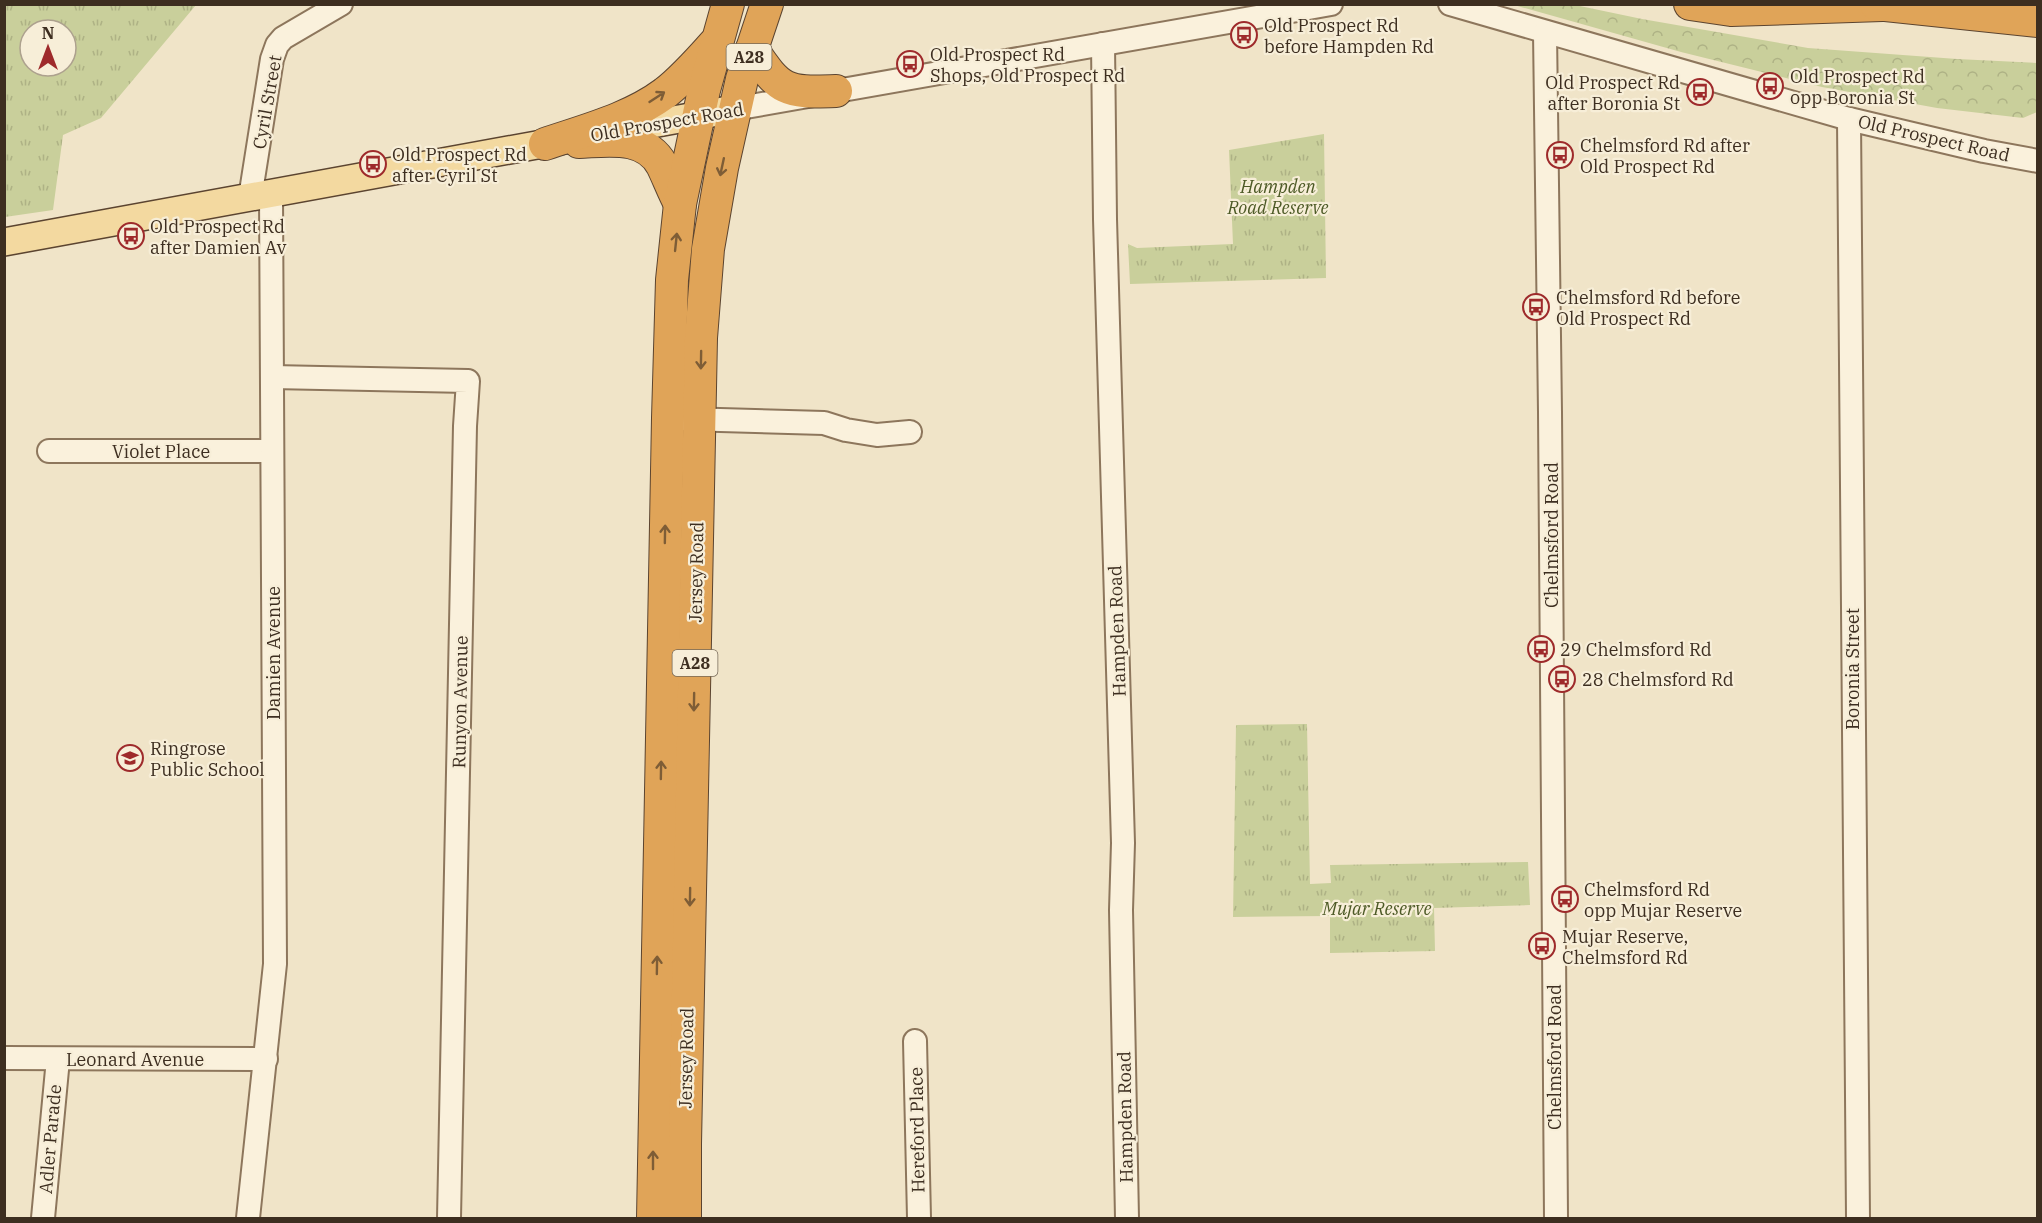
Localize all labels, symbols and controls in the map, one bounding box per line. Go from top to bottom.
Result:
place label: Old Prospect Rd before Hampden Rd [1264,14,1434,58]
north arrow [18,18,78,78]
bus stop icon: Old Prospect Rd before Hampden Rd [1229,20,1259,50]
text: N [42,23,54,43]
place label: Old Prospect Rd Shops, Old Prospect Rd [930,43,1125,87]
road number: A28 [726,44,771,70]
bus stop icon: Old Prospect Rd Shops, Old Prospect Rd [895,49,925,79]
street label: Cyril Street [247,53,287,151]
place label: Old Prospect Rd opp Boronia St [1790,65,1925,109]
place label: Old Prospect Rd after Boronia St [1545,71,1680,115]
bus stop icon: Old Prospect Rd opp Boronia St [1755,71,1785,101]
bus stop icon: Old Prospect Rd after Boronia St [1685,77,1715,107]
one-way arrow [648,91,665,103]
street label: Old Prospect Road [589,97,745,147]
street label: Old Prospect Road [1856,109,2012,167]
place label: Chelmsford Rd after Old Prospect Rd [1580,134,1750,178]
bus stop icon: Chelmsford Rd after Old Prospect Rd [1545,140,1575,170]
place label: Old Prospect Rd after Cyril St [392,143,527,187]
bus stop icon: Old Prospect Rd after Cyril St [358,149,388,179]
one-way arrow [716,157,727,176]
park label: Hampden Road Reserve [1226,175,1329,219]
place label: Old Prospect Rd after Damien Av [150,215,287,259]
bus stop icon: Old Prospect Rd after Damien Av [116,221,146,251]
one-way arrow [671,232,682,252]
place label: Chelmsford Rd before Old Prospect Rd [1556,286,1740,330]
bus stop icon: Chelmsford Rd before Old Prospect Rd [1521,292,1551,322]
one-way arrow [695,350,706,370]
street label: Violet Place [112,440,210,463]
street label: Chelmsford Road [1540,462,1563,608]
street label: Jersey Road [684,521,708,623]
one-way arrow [660,525,671,545]
street label: Hampden Road [1103,565,1131,697]
street label: Damien Avenue [262,586,285,720]
street label: Boronia Street [1841,608,1864,730]
bus stop icon: 29 Chelmsford Rd [1526,634,1556,664]
street label: Runyon Avenue [447,635,473,769]
place label: 29 Chelmsford Rd [1560,638,1712,661]
road number: A28 [672,650,718,676]
bus stop icon: 28 Chelmsford Rd [1547,664,1577,694]
place label: 28 Chelmsford Rd [1582,668,1734,691]
one-way arrow [688,692,700,712]
place label: Ringrose Public School [150,737,265,781]
school or university icon: Ringrose Public School [115,743,145,773]
one-way arrow [655,761,667,781]
place label: Chelmsford Rd opp Mujar Reserve [1584,878,1742,922]
bus stop icon: Chelmsford Rd opp Mujar Reserve [1550,884,1580,914]
one-way arrow [684,887,696,907]
park label: Mujar Reserve [1322,897,1431,920]
place label: Mujar Reserve, Chelmsford Rd [1562,925,1688,969]
bus stop icon: Mujar Reserve, Chelmsford Rd [1527,931,1557,961]
one-way arrow [651,956,663,976]
street label: Chelmsford Road [1543,984,1566,1130]
street label: Jersey Road [674,1007,698,1109]
street label: Leonard Avenue [66,1048,204,1071]
street label: Hampden Road [1112,1051,1138,1183]
street label: Hereford Place [904,1067,930,1193]
street label: Adler Parade [34,1083,66,1195]
one-way arrow [647,1151,659,1170]

